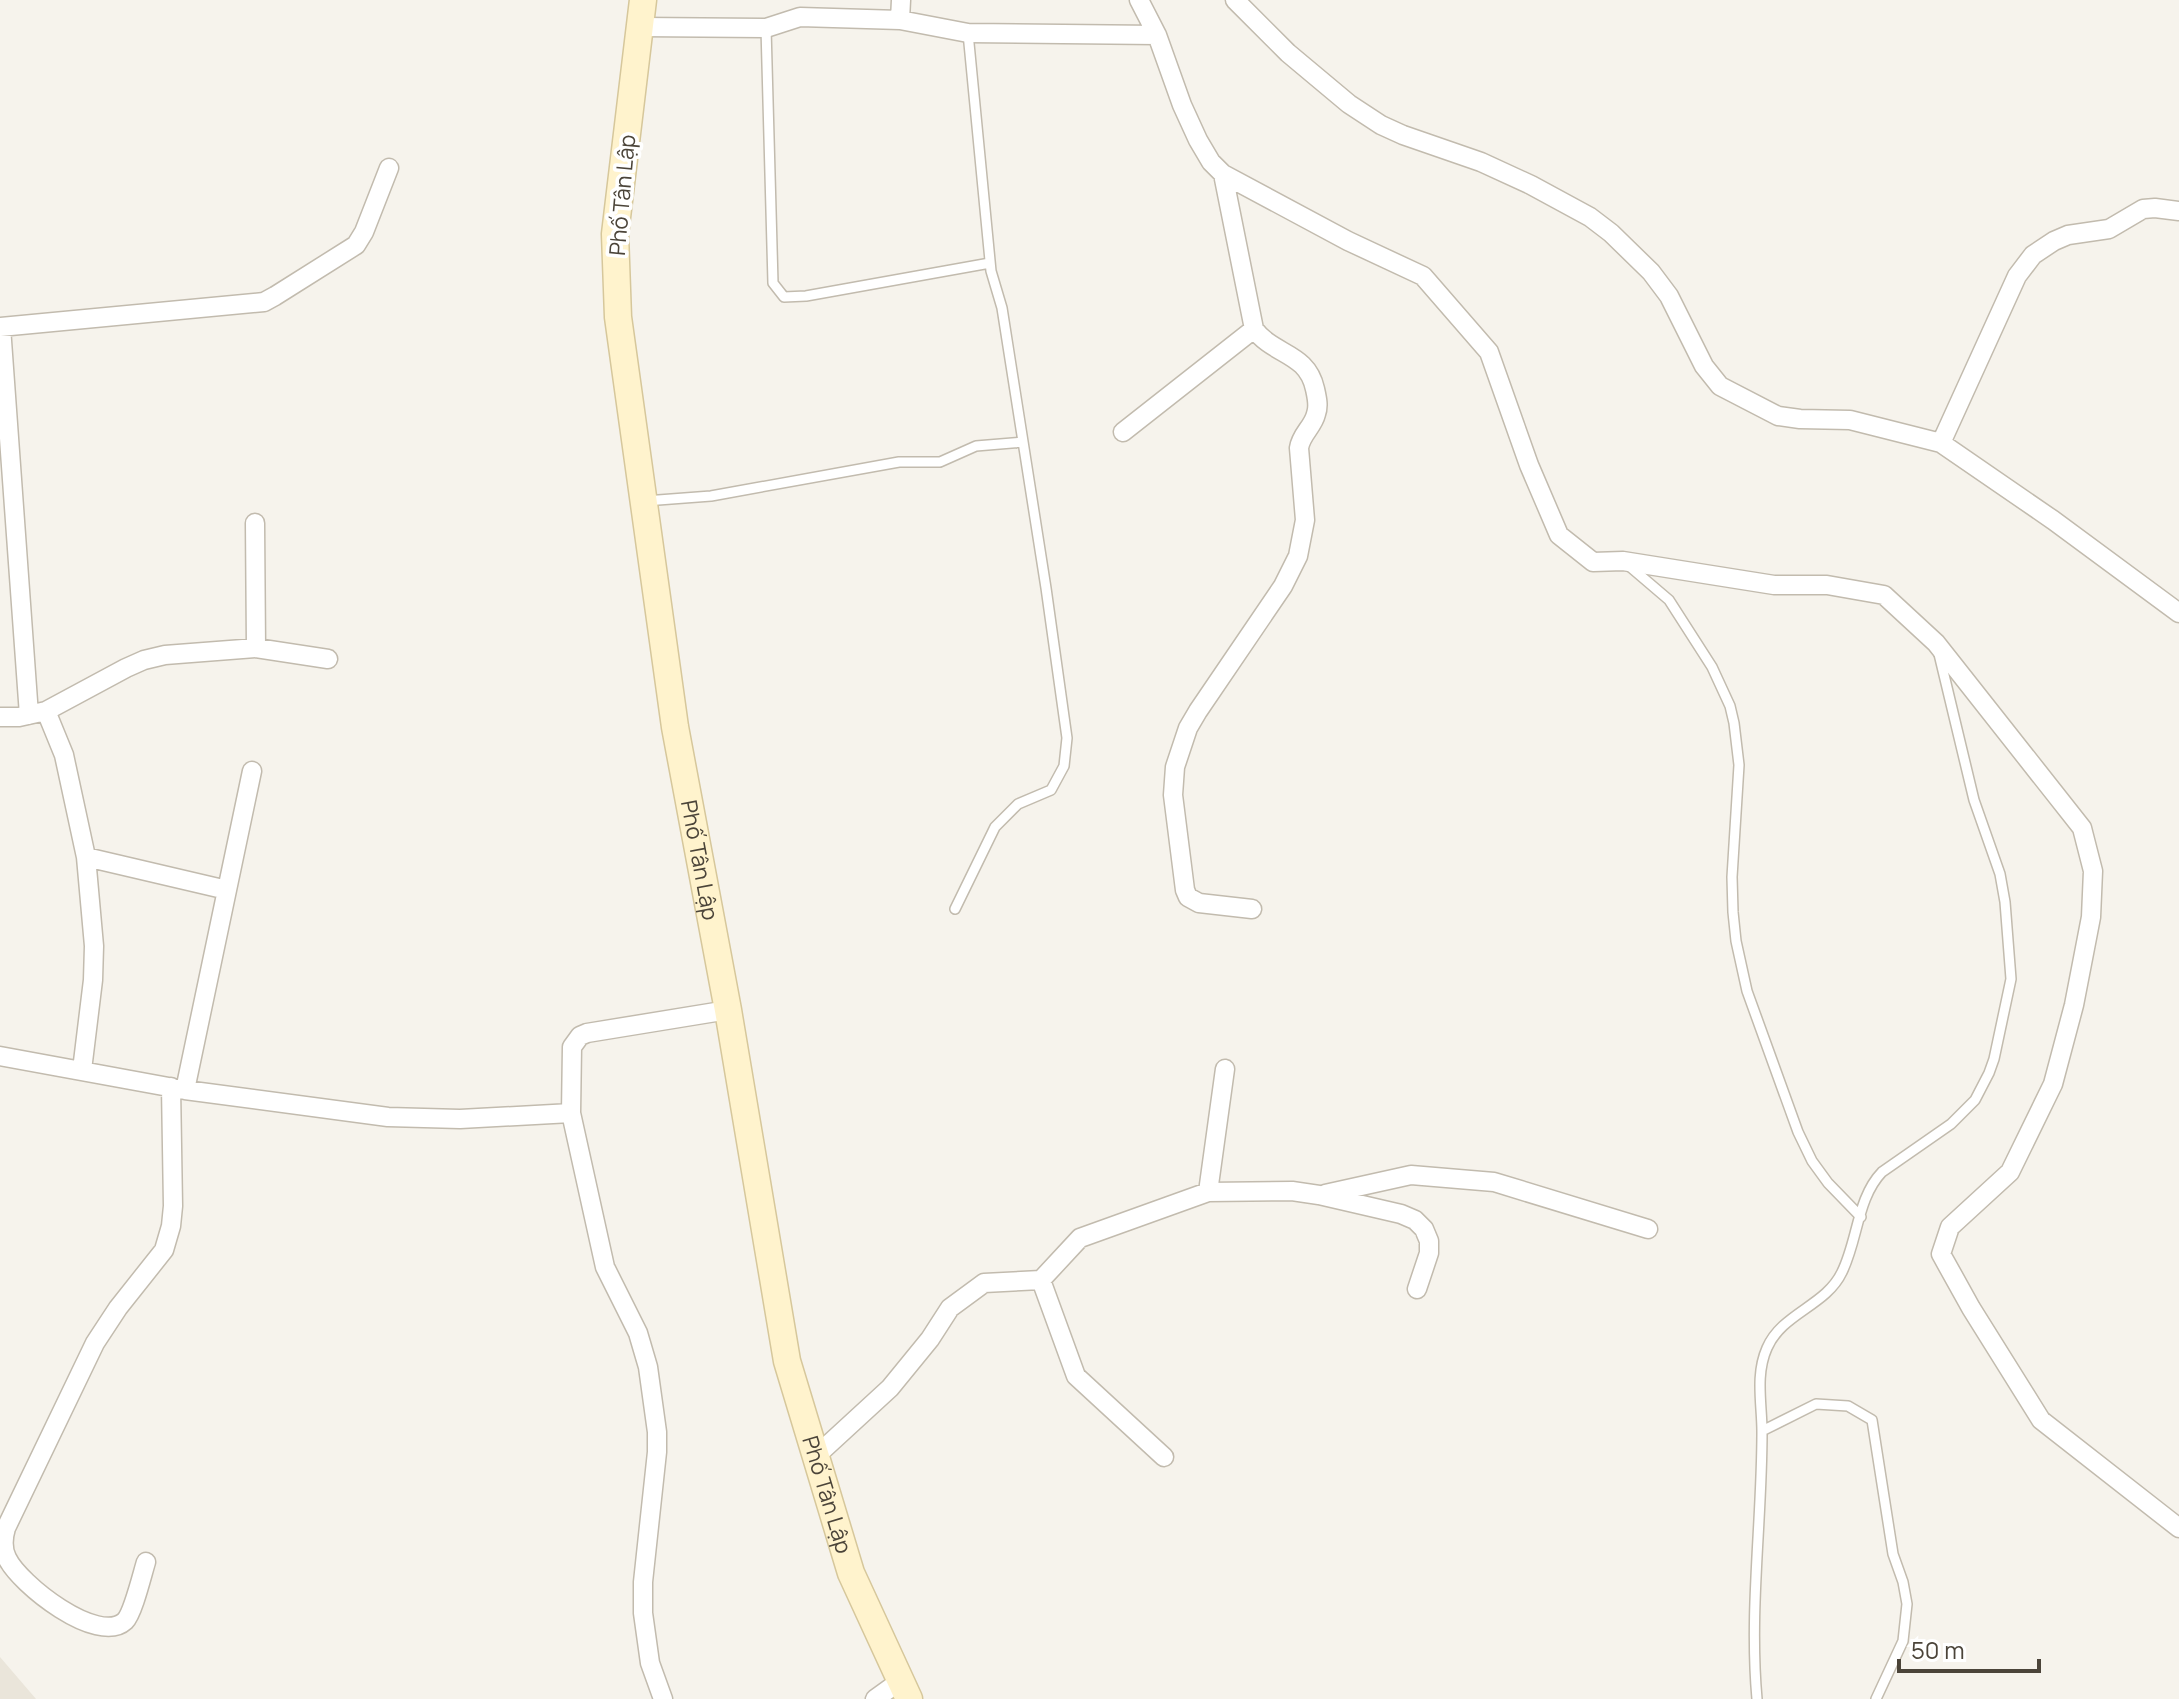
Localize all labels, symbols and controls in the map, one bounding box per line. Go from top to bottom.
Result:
street label: Phố Tân Lập [602,133,642,257]
street label: Phố Tân Lập [674,797,726,923]
street label: Phố Tân Lập [795,1432,859,1557]
scale bar [1899,1623,2039,1673]
text: 50 m [1911,1633,1965,1666]

